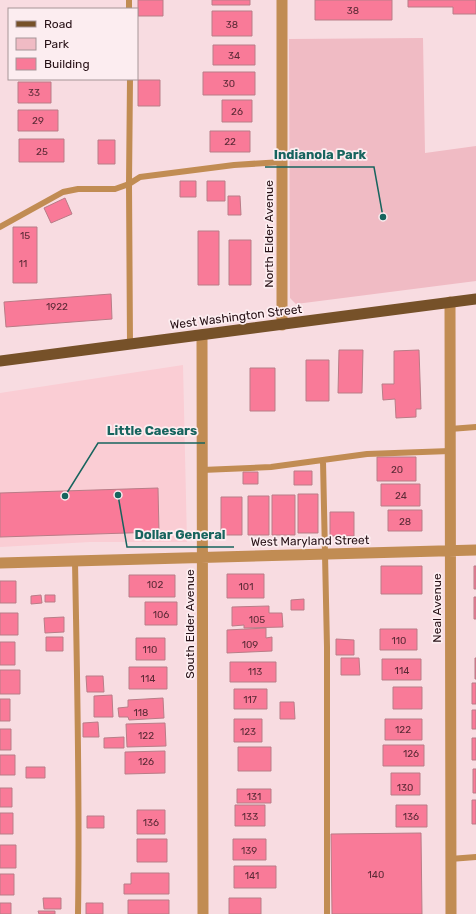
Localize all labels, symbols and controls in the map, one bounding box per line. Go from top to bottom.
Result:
house number: 38 [347,5,359,17]
legend [8,8,138,80]
text: Road [44,17,72,31]
house number: 38 [226,19,238,31]
text: Park [44,37,70,51]
house number: 34 [228,50,240,62]
text: Building [44,57,90,71]
house number: 30 [223,78,235,90]
house number: 33 [28,87,40,99]
house number: 26 [231,106,243,118]
house number: 29 [32,115,44,127]
house number: 22 [224,136,236,148]
callout: Indianola Park [265,142,374,167]
house number: 25 [36,146,48,158]
text: Indianola Park [274,147,367,162]
street label: North Elder Avenue [262,180,276,288]
house number: 15 [20,230,30,242]
house number: 11 [19,258,27,270]
house number: 1922 [46,301,68,313]
street label: West Washington Street [169,302,303,332]
callout: Little Caesars [98,418,205,443]
text: Little Caesars [107,423,197,438]
house number: 20 [391,464,403,476]
house number: 24 [395,490,407,502]
house number: 28 [399,516,411,528]
callout: Dollar General [127,522,234,547]
text: Dollar General [134,527,226,542]
street label: West Maryland Street [251,533,370,549]
street label: South Elder Avenue [183,569,197,679]
street label: Neal Avenue [430,573,444,643]
house number: 102 [147,579,163,591]
house number: 101 [239,581,253,593]
house number: 106 [153,609,169,621]
house number: 105 [249,614,265,626]
house number: 110 [392,635,406,647]
house number: 109 [242,639,258,651]
house number: 110 [143,644,157,656]
house number: 114 [395,665,409,677]
house number: 113 [248,666,262,678]
house number: 114 [141,673,155,685]
house number: 117 [243,694,257,706]
house number: 118 [134,707,148,719]
house number: 122 [395,724,411,736]
house number: 123 [240,726,256,738]
house number: 122 [138,730,154,742]
house number: 126 [403,748,419,760]
house number: 126 [138,756,154,768]
house number: 130 [397,782,413,794]
house number: 131 [247,791,261,803]
house number: 133 [242,811,258,823]
house number: 136 [403,811,419,823]
house number: 136 [143,817,159,829]
house number: 139 [241,845,257,857]
house number: 140 [368,869,384,881]
house number: 141 [245,870,259,882]

